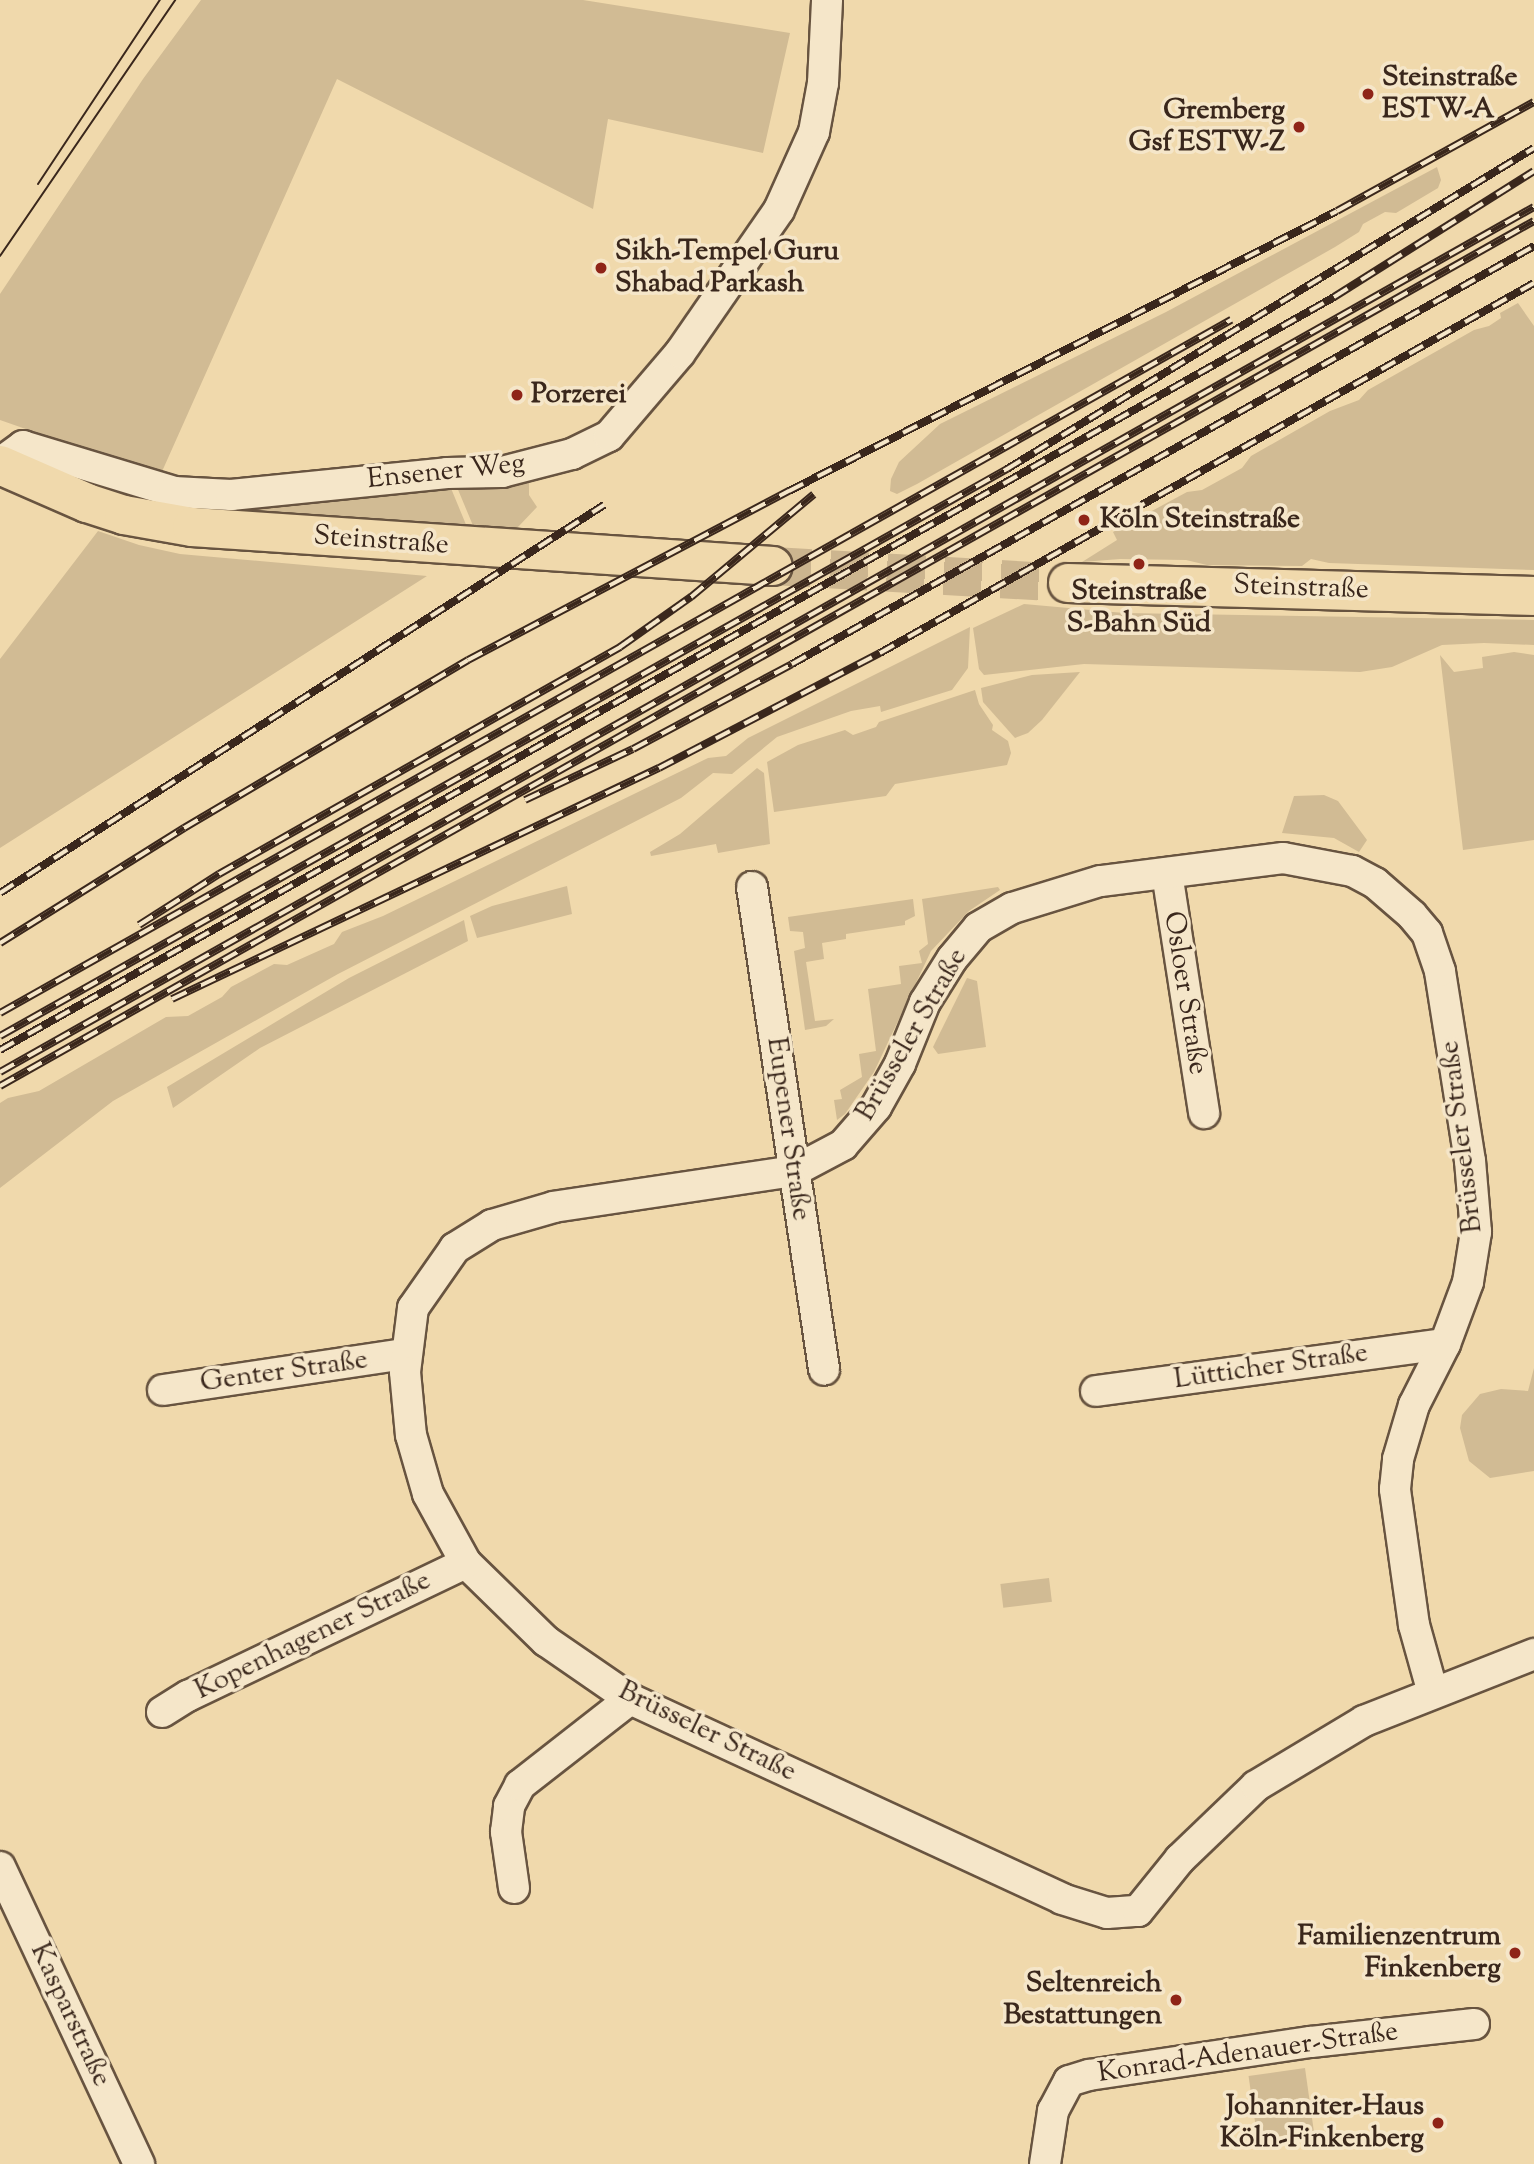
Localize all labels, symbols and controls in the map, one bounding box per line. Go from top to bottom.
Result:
place label: Steinstraße ESTW-A [1382,61,1518,127]
marker: Steinstraße ESTW-A [1360,86,1376,102]
place label: Gremberg Gsf ESTW-Z [1129,94,1285,160]
marker: Gremberg Gsf ESTW-Z [1291,119,1307,135]
place label: Sikh-Tempel Guru Shabad Parkash [615,235,839,301]
marker: Sikh-Tempel Guru Shabad Parkash [593,260,609,276]
place label: Porzerei [531,378,627,412]
marker: Porzerei [509,387,525,403]
street label: Ensener Weg [365,447,527,497]
place label: Köln Steinstraße [1100,503,1300,537]
marker: Köln Steinstraße [1074,510,1094,530]
street label: Steinstraße [312,520,450,562]
marker: Steinstraße S-Bahn Süd [1131,556,1147,572]
street label: Steinstraße [1233,569,1369,607]
place label: Steinstraße S-Bahn Süd [1067,575,1211,641]
street label: Osloer Straße [1156,909,1214,1077]
street label: Brüsseler Straße [849,943,975,1127]
street label: Eupener Straße [758,1035,818,1223]
street label: Brüsseler Straße [1434,1039,1490,1235]
street label: Lütticher Straße [1172,1337,1370,1397]
street label: Genter Straße [198,1344,370,1400]
street label: Kopenhagener Straße [190,1564,436,1708]
street label: Brüsseler Straße [613,1674,801,1790]
place label: Familienzentrum Finkenberg [1297,1920,1501,1986]
street label: Kasparstraße [22,1938,118,2092]
marker: Familienzentrum Finkenberg [1507,1945,1523,1961]
place label: Seltenreich Bestattungen [1003,1967,1162,2033]
marker: Seltenreich Bestattungen [1168,1992,1184,2008]
street label: Konrad-Adenauer-Straße [1096,2015,1400,2091]
place label: Johanniter-Haus Köln-Finkenberg [1220,2090,1424,2156]
marker: Johanniter-Haus Köln-Finkenberg [1430,2115,1446,2131]

